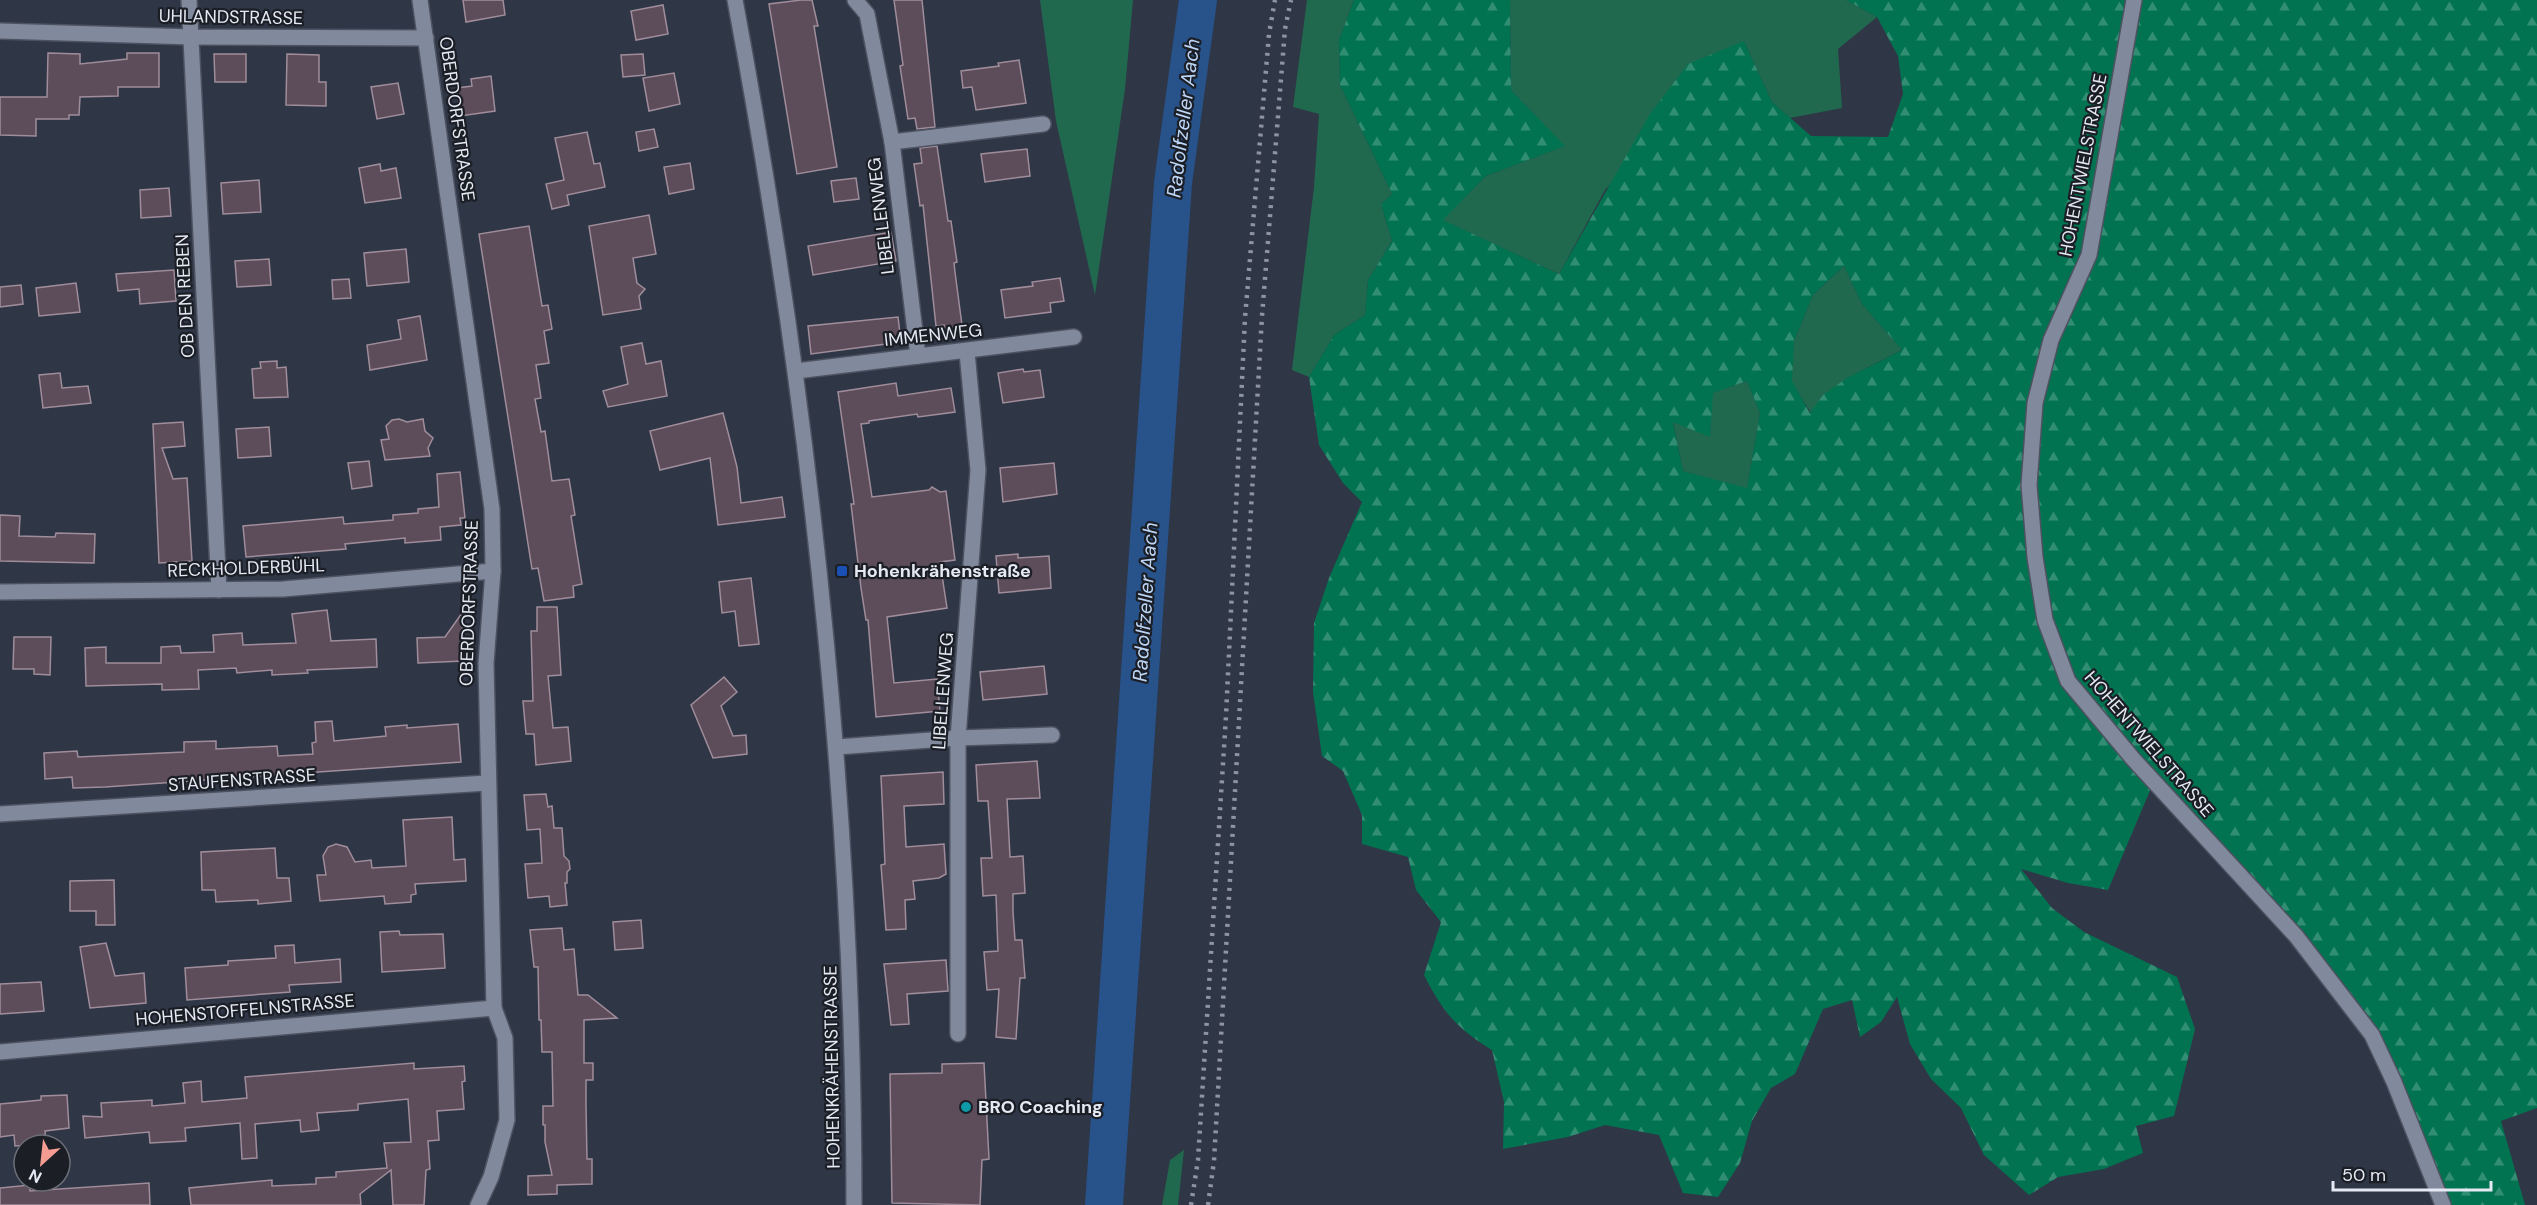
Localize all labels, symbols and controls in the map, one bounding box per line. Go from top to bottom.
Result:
street label: UHLANDSTRASSE [159,4,303,30]
street label: OBERDORFSTRASSE [434,35,480,203]
water label: Radolfzeller Aach [1160,37,1206,199]
street label: HOHENTWIELSTRASSE [2053,71,2113,259]
street label: LIBELLENWEG [862,156,900,276]
street label: OB DEN REBEN [170,234,200,358]
street label: IMMENWEG [883,318,983,352]
street label: OBERDORFSTRASSE [454,520,484,686]
water label: Radolfzeller Aach [1126,521,1164,683]
street label: RECKHOLDERBÜHL [167,553,325,583]
place label: Hohenkrähenstraße [854,559,1031,583]
marker: Hohenkrähenstraße [835,564,849,578]
street label: LIBELLENWEG [927,632,959,750]
street label: HOHENTWIELSTRASSE [2079,666,2219,822]
street label: STAUFENSTRASSE [167,763,317,797]
street label: HOHENKRÄHENSTRASSE [818,965,846,1169]
street label: HOHENSTOFFELNSTRASSE [134,988,356,1032]
place label: BRO Coaching [978,1095,1103,1119]
marker: BRO Coaching [959,1100,973,1114]
north arrow [12,1133,72,1193]
scale bar [2333,1154,2490,1192]
text: 50 m [2342,1163,2386,1187]
text: N [25,1164,45,1188]

